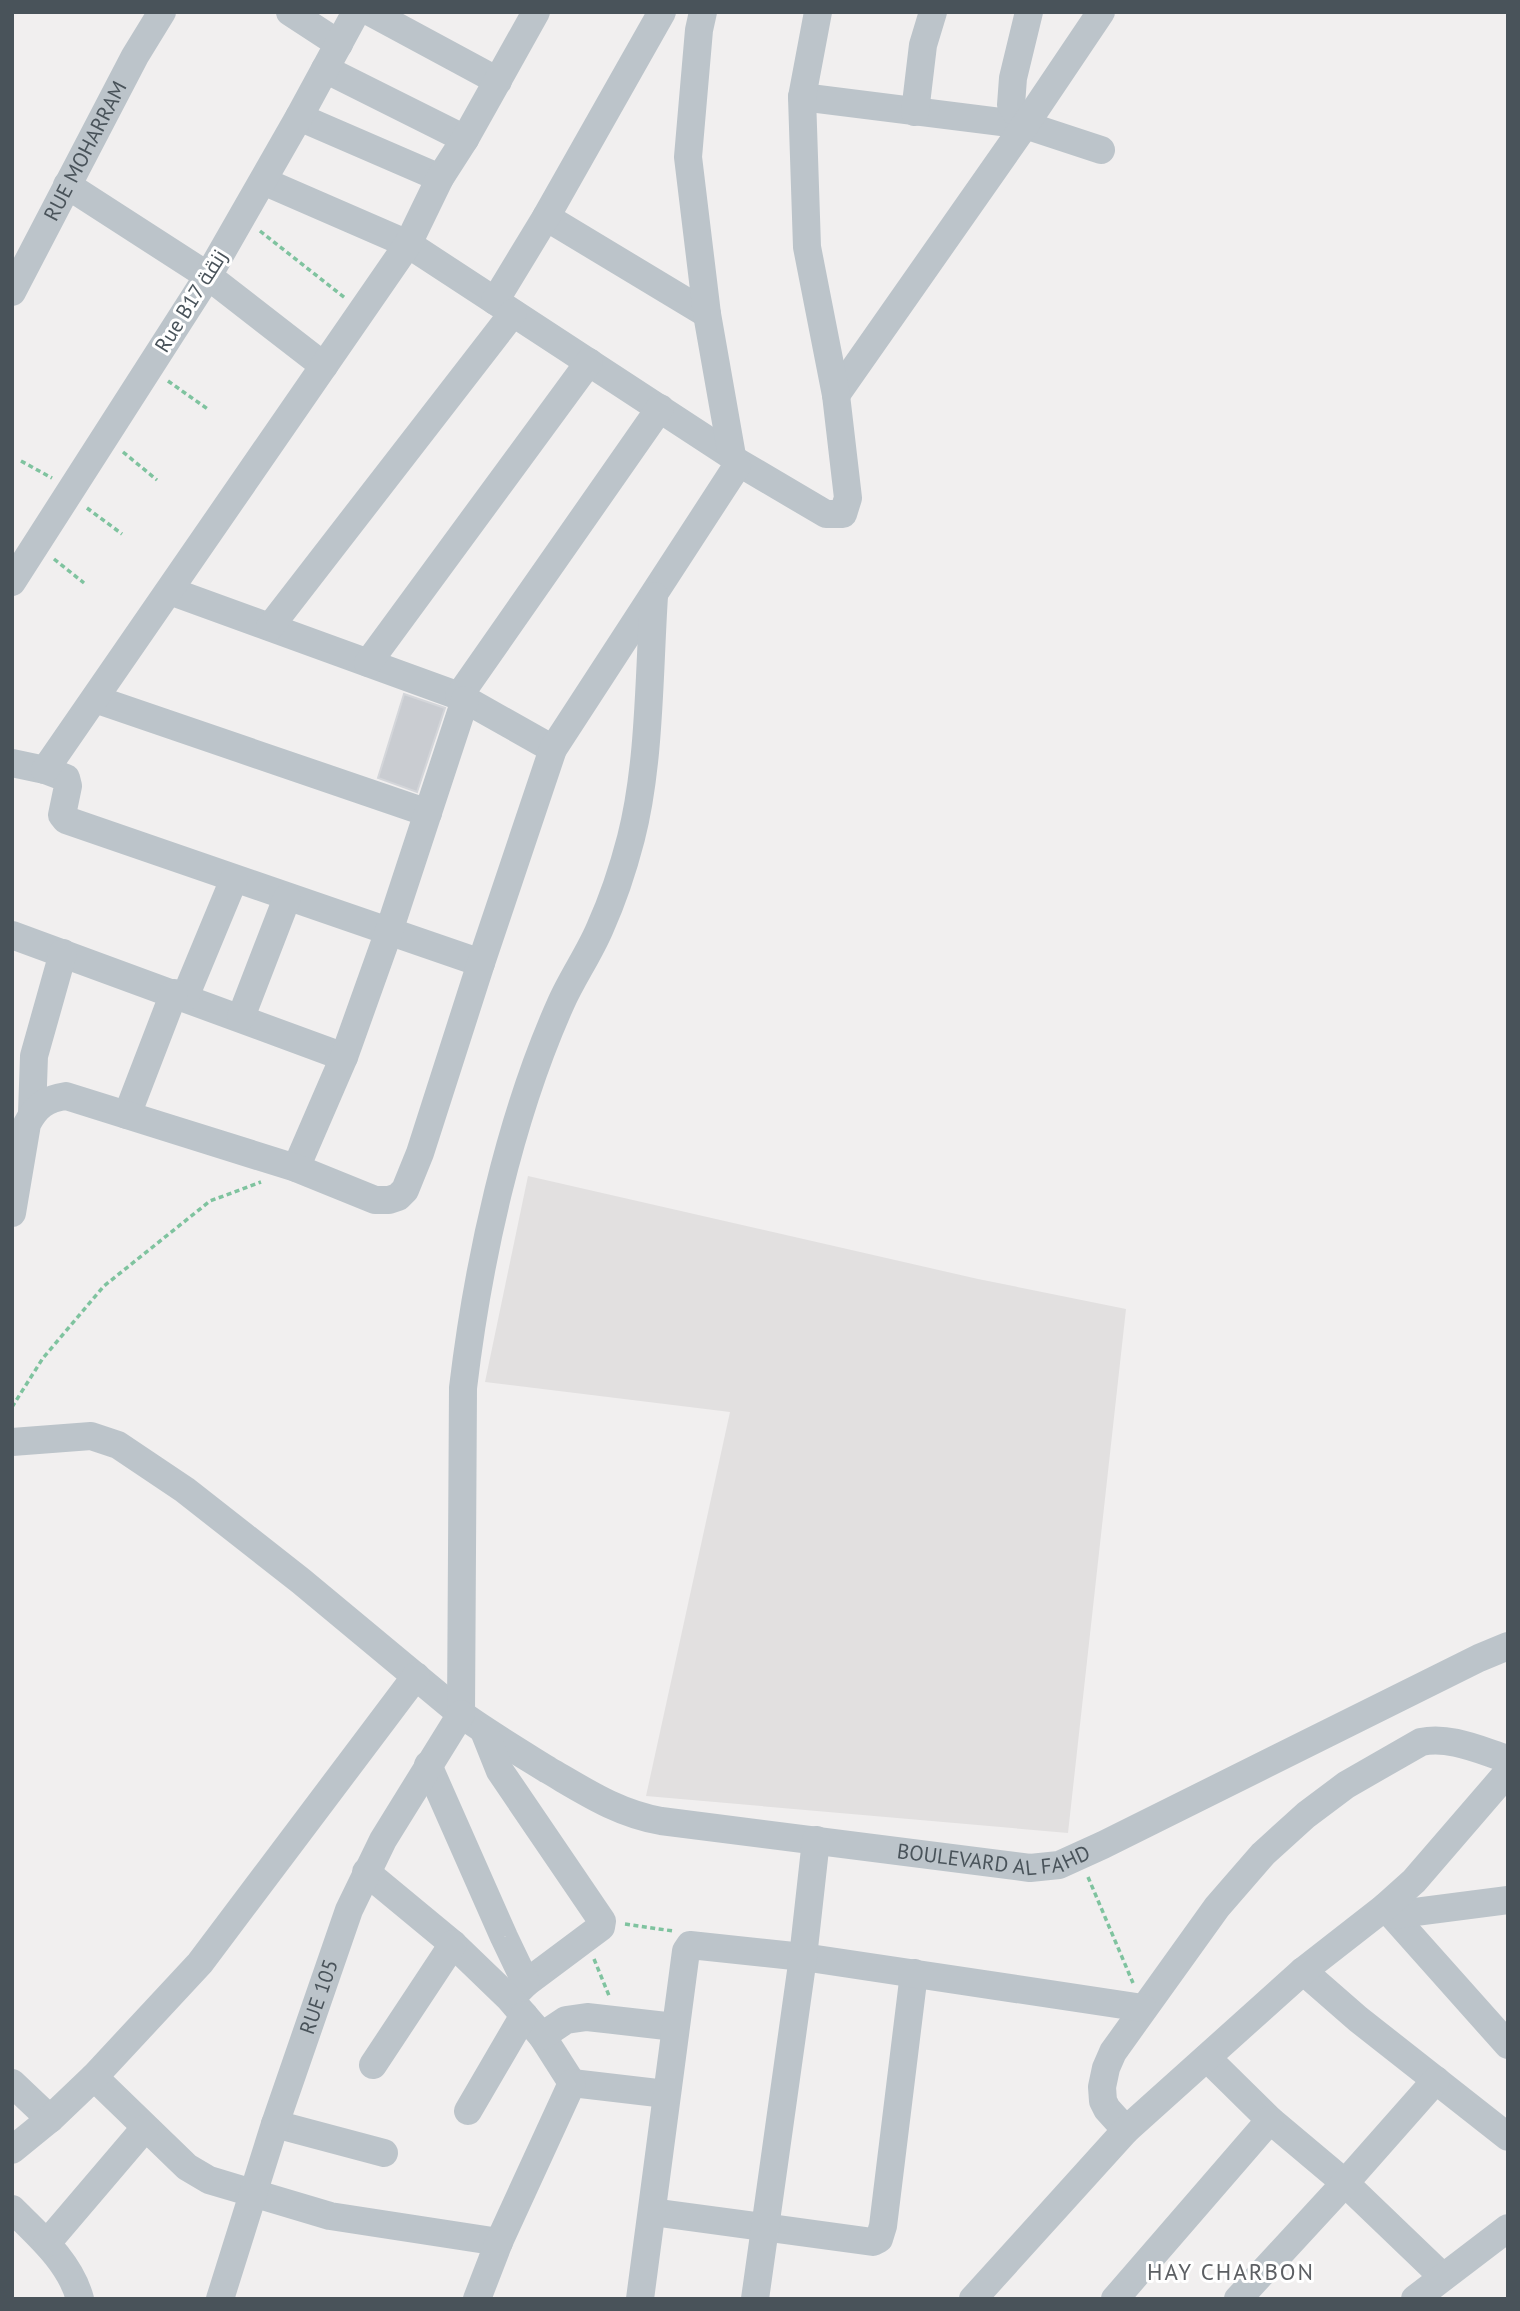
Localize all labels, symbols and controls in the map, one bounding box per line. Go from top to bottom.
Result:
street label: RUE MOHARRAM [38,76,133,225]
street label: Rue B17 زنقة [148,244,233,357]
street label: BOULEVARD AL FAHD [895,1837,1094,1881]
street label: RUE 105 [293,1956,344,2038]
district label: HAY CHARBON [1147,2257,1315,2286]

